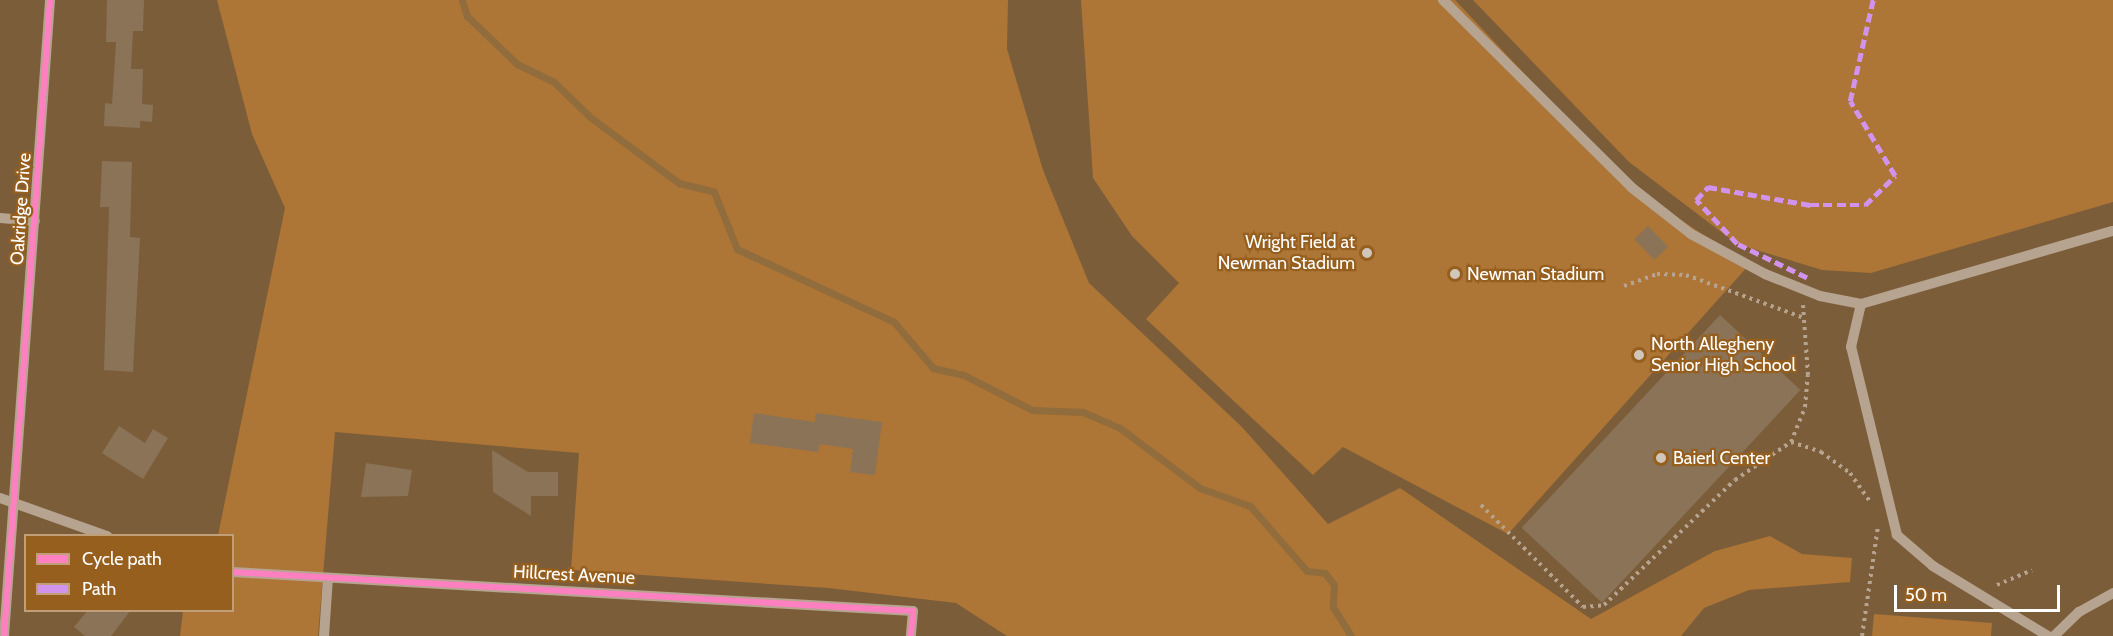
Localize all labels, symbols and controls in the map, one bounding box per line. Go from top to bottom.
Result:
street label: Oakridge Drive [6,152,36,266]
place label: Wright Field at Newman Stadium [1218,232,1355,274]
marker: Wright Field at Newman Stadium [1360,246,1374,260]
place label: Newman Stadium [1467,263,1604,285]
marker: Newman Stadium [1448,267,1462,281]
place label: North Allegheny Senior High School [1651,334,1796,376]
marker: North Allegheny Senior High School [1632,348,1646,362]
place label: Baierl Center [1673,447,1770,469]
marker: Baierl Center [1654,451,1668,465]
legend [24,534,234,612]
text: Cycle path [82,548,162,570]
street label: Hillcrest Avenue [512,561,636,589]
scale bar [1897,573,2064,611]
text: Path [82,578,116,600]
text: 50 m [1905,584,1947,606]

